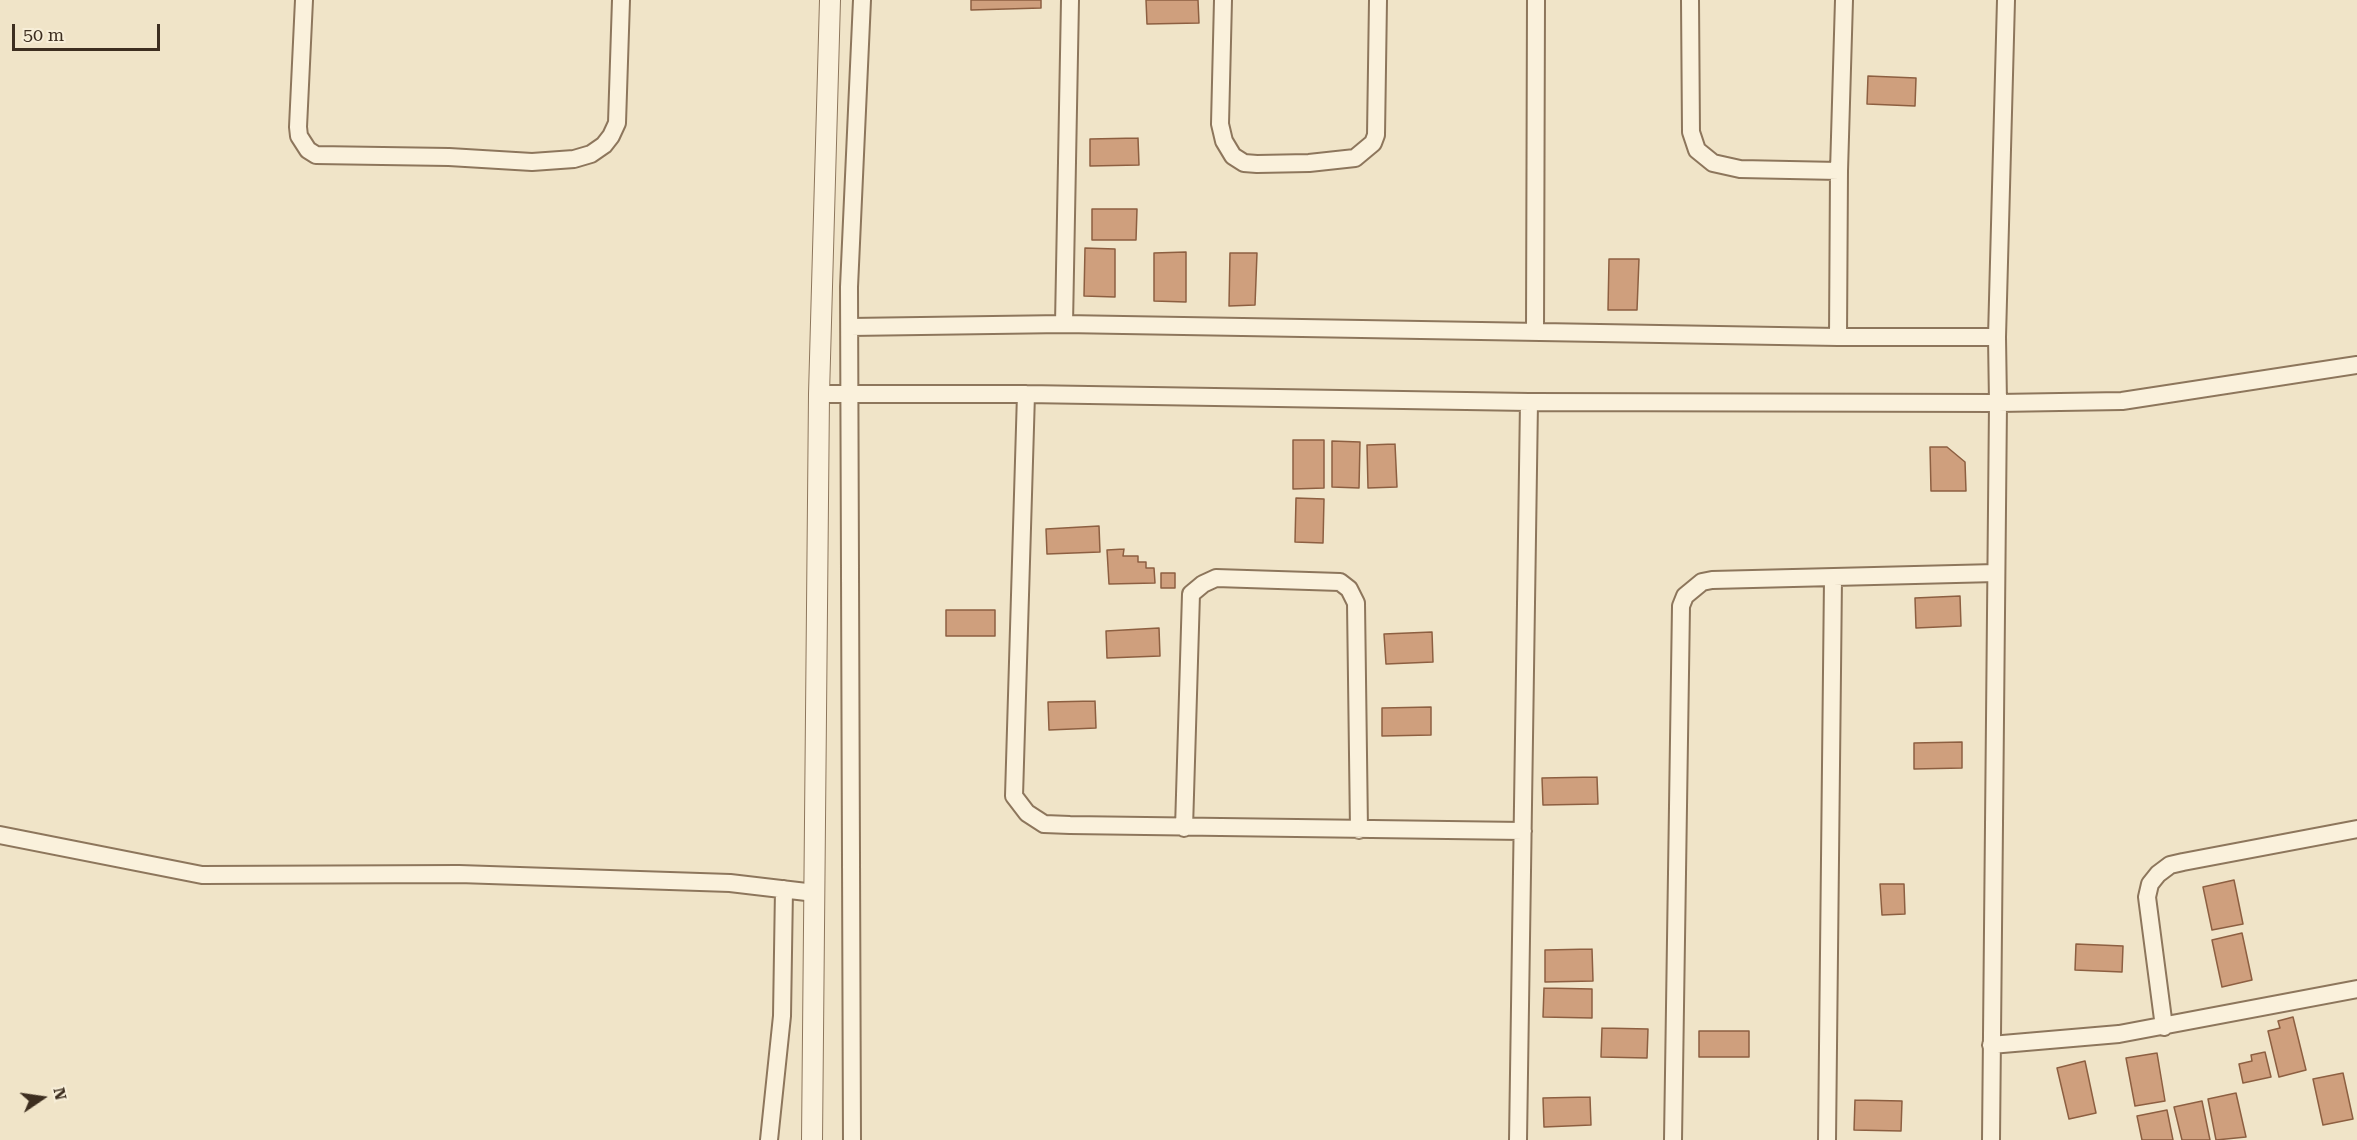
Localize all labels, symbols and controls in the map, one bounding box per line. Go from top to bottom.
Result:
scale bar [15,12,164,50]
text: 50 m [23,24,64,45]
north arrow [12,1068,72,1128]
text: N [49,1086,71,1102]

